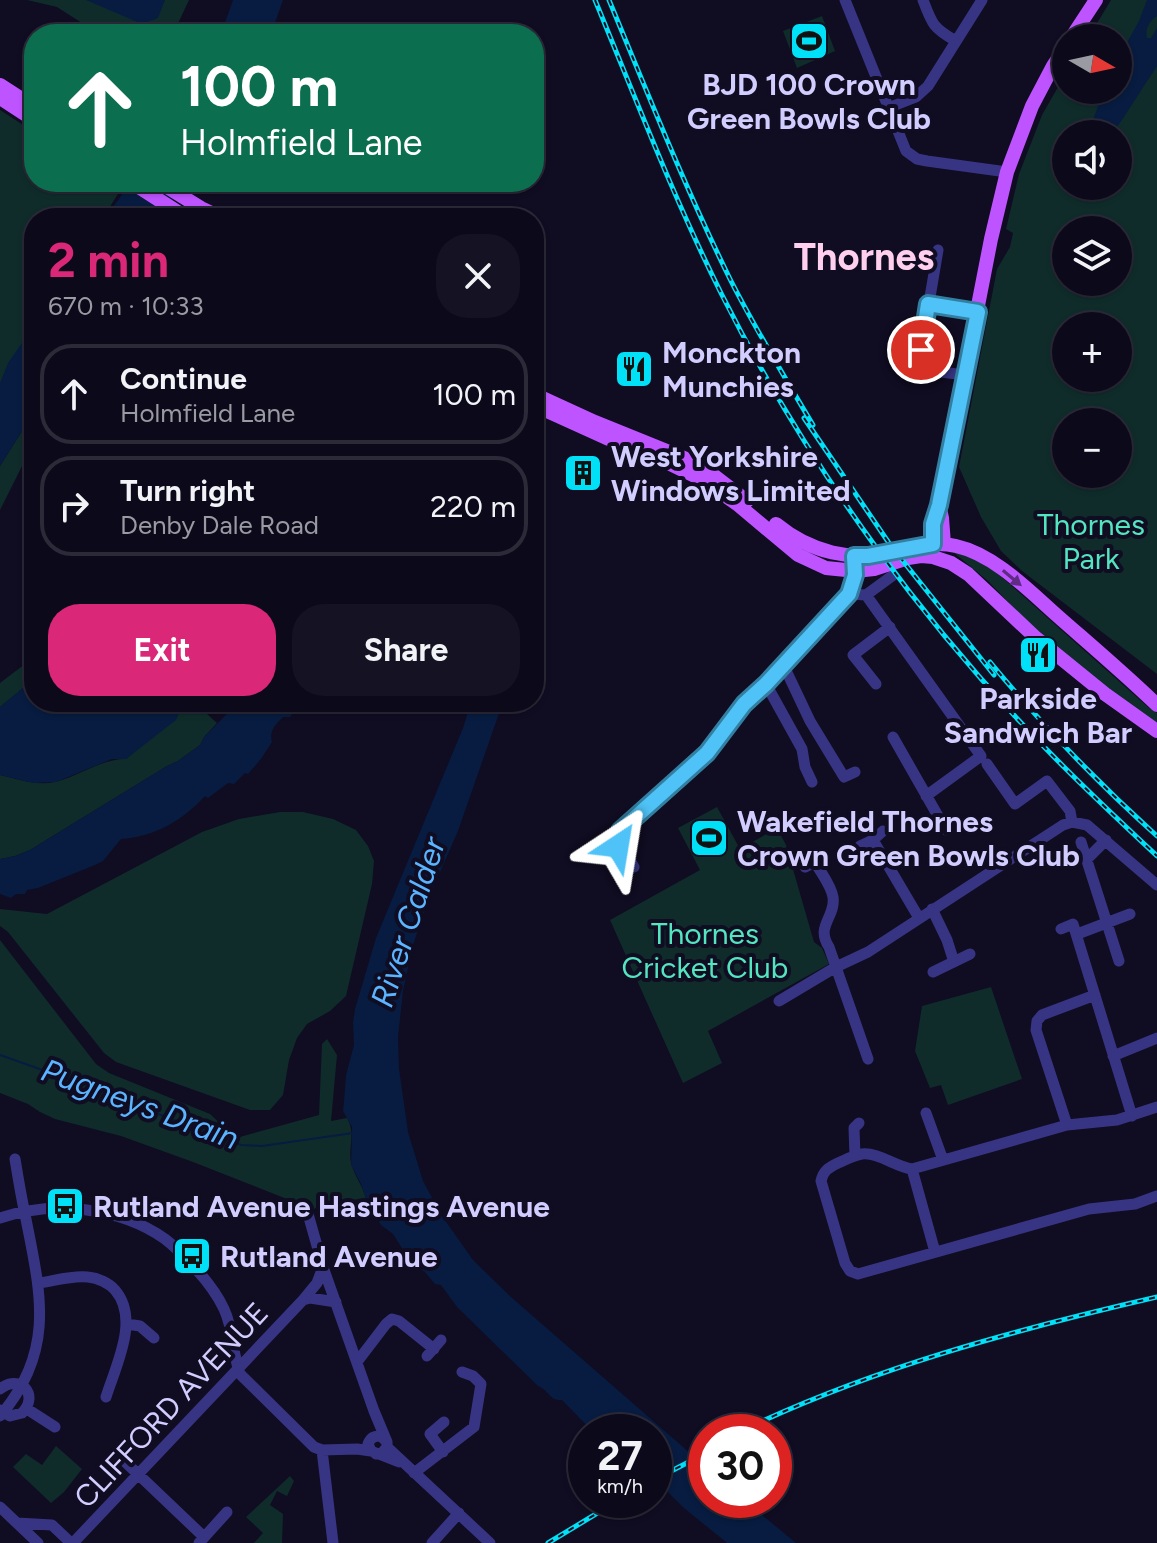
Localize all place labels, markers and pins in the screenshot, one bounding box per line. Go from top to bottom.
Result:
sports icon: BJD 100 Crown Green Bowls Club [788,20,830,62]
place label: BJD 100 Crown Green Bowls Club [687,66,931,137]
pin [887,316,955,384]
place label: Monckton Munchies [662,334,801,405]
restaurant icon: Monckton Munchies [613,348,655,390]
place label: West Yorkshire Windows Limited [611,438,851,509]
building icon: West Yorkshire Windows Limited [562,452,604,494]
restaurant icon: Parkside Sandwich Bar [1017,634,1059,676]
place label: Parkside Sandwich Bar [944,680,1132,751]
place label: Wakefield Thornes Crown Green Bowls Club [737,803,1080,874]
sports icon: Wakefield Thornes Crown Green Bowls Club [688,817,730,859]
bus stop icon: Rutland Avenue Hastings Avenue [44,1185,86,1227]
place label: Rutland Avenue Hastings Avenue [93,1188,550,1225]
bus stop icon: Rutland Avenue [171,1235,213,1277]
place label: Rutland Avenue [220,1238,438,1275]

